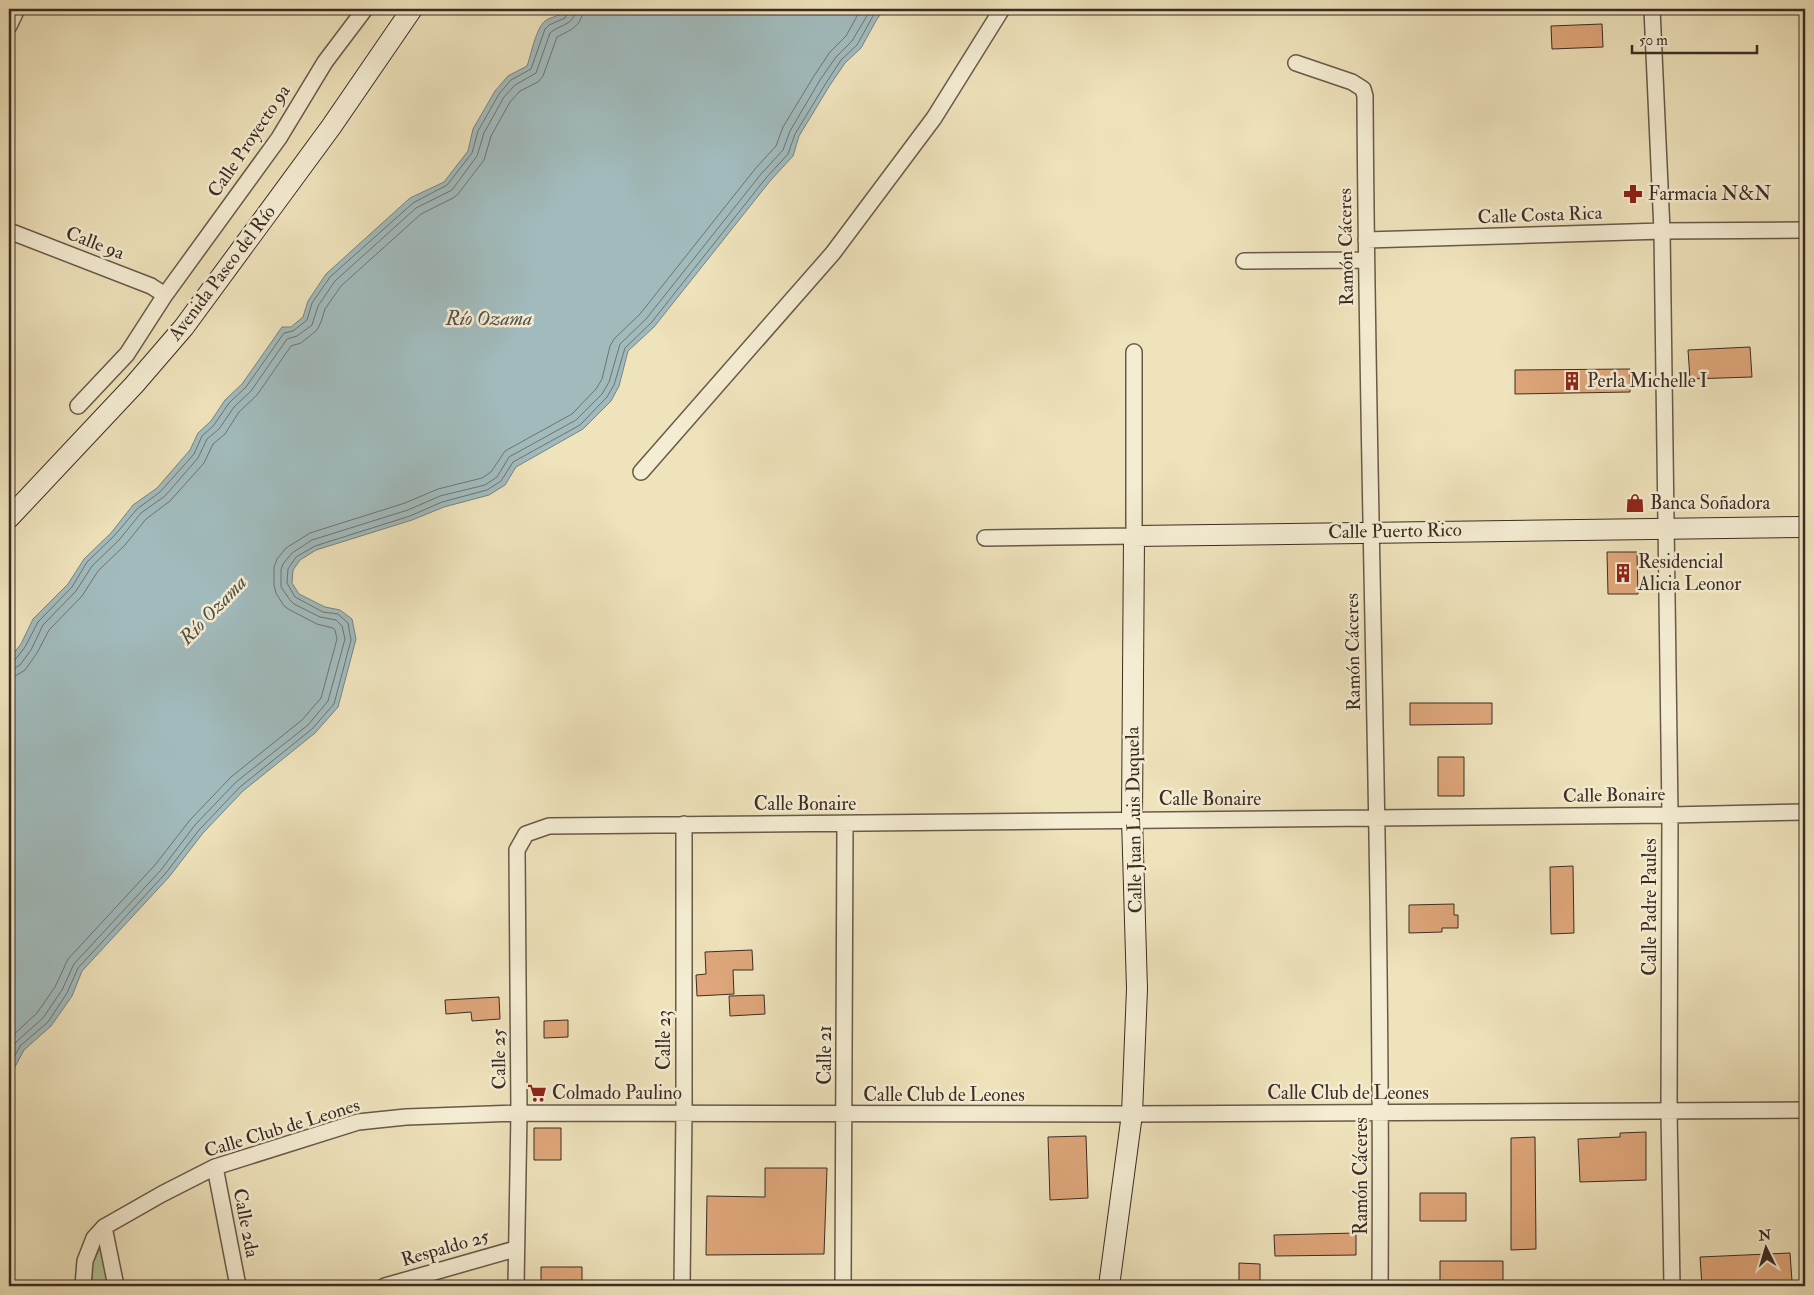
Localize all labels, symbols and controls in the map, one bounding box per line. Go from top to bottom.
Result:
scale bar [1632,22,1756,54]
text: 50 m [1639,31,1668,50]
street label: Calle Proyecto 9a [202,80,296,202]
place label: Farmacia N&N [1648,182,1771,206]
pharmacy icon: Farmacia N&N [1622,183,1644,205]
street label: Ramón Cáceres [1333,188,1359,306]
street label: Avenida Paseo del Río [163,201,281,346]
street label: Calle Costa Rica [1477,201,1603,229]
street label: Calle 9a [62,221,128,265]
water label: Río Ozama [445,306,532,331]
place label: Perla Michelle I [1587,369,1707,393]
building icon: Perla Michelle I [1561,370,1583,392]
place label: Banca Soñadora [1650,491,1770,515]
shop icon: Banca Soñadora [1624,492,1646,514]
street label: Calle Puerto Rico [1328,518,1462,544]
place label: Residencial Alicia Leonor [1637,550,1741,596]
building icon: Residencial Alicia Leonor [1612,562,1634,584]
water label: Río Ozama [173,570,252,651]
street label: Ramón Cáceres [1340,593,1366,711]
street label: Calle Juan Luis Duquela [1120,726,1148,914]
street label: Calle Bonaire [1563,782,1665,808]
street label: Calle Bonaire [1159,787,1261,811]
street label: Calle Bonaire [754,792,856,816]
street label: Calle Padre Paules [1638,838,1662,976]
street label: Calle 23 [652,1010,676,1070]
street label: Calle 21 [813,1025,837,1085]
street label: Calle 25 [486,1028,512,1090]
place label: Colmado Paulino [552,1081,682,1105]
street label: Calle Club de Leones [1267,1081,1429,1105]
supermarket icon: Colmado Paulino [526,1082,548,1104]
street label: Calle Club de Leones [863,1083,1025,1107]
street label: Calle Club de Leones [201,1093,363,1163]
street label: Ramón Cáceres [1349,1117,1373,1235]
street label: Calle 2da [228,1186,264,1260]
north arrow [1742,1222,1792,1272]
street label: Respaldo 25 [398,1224,493,1273]
text: N [1757,1226,1772,1245]

